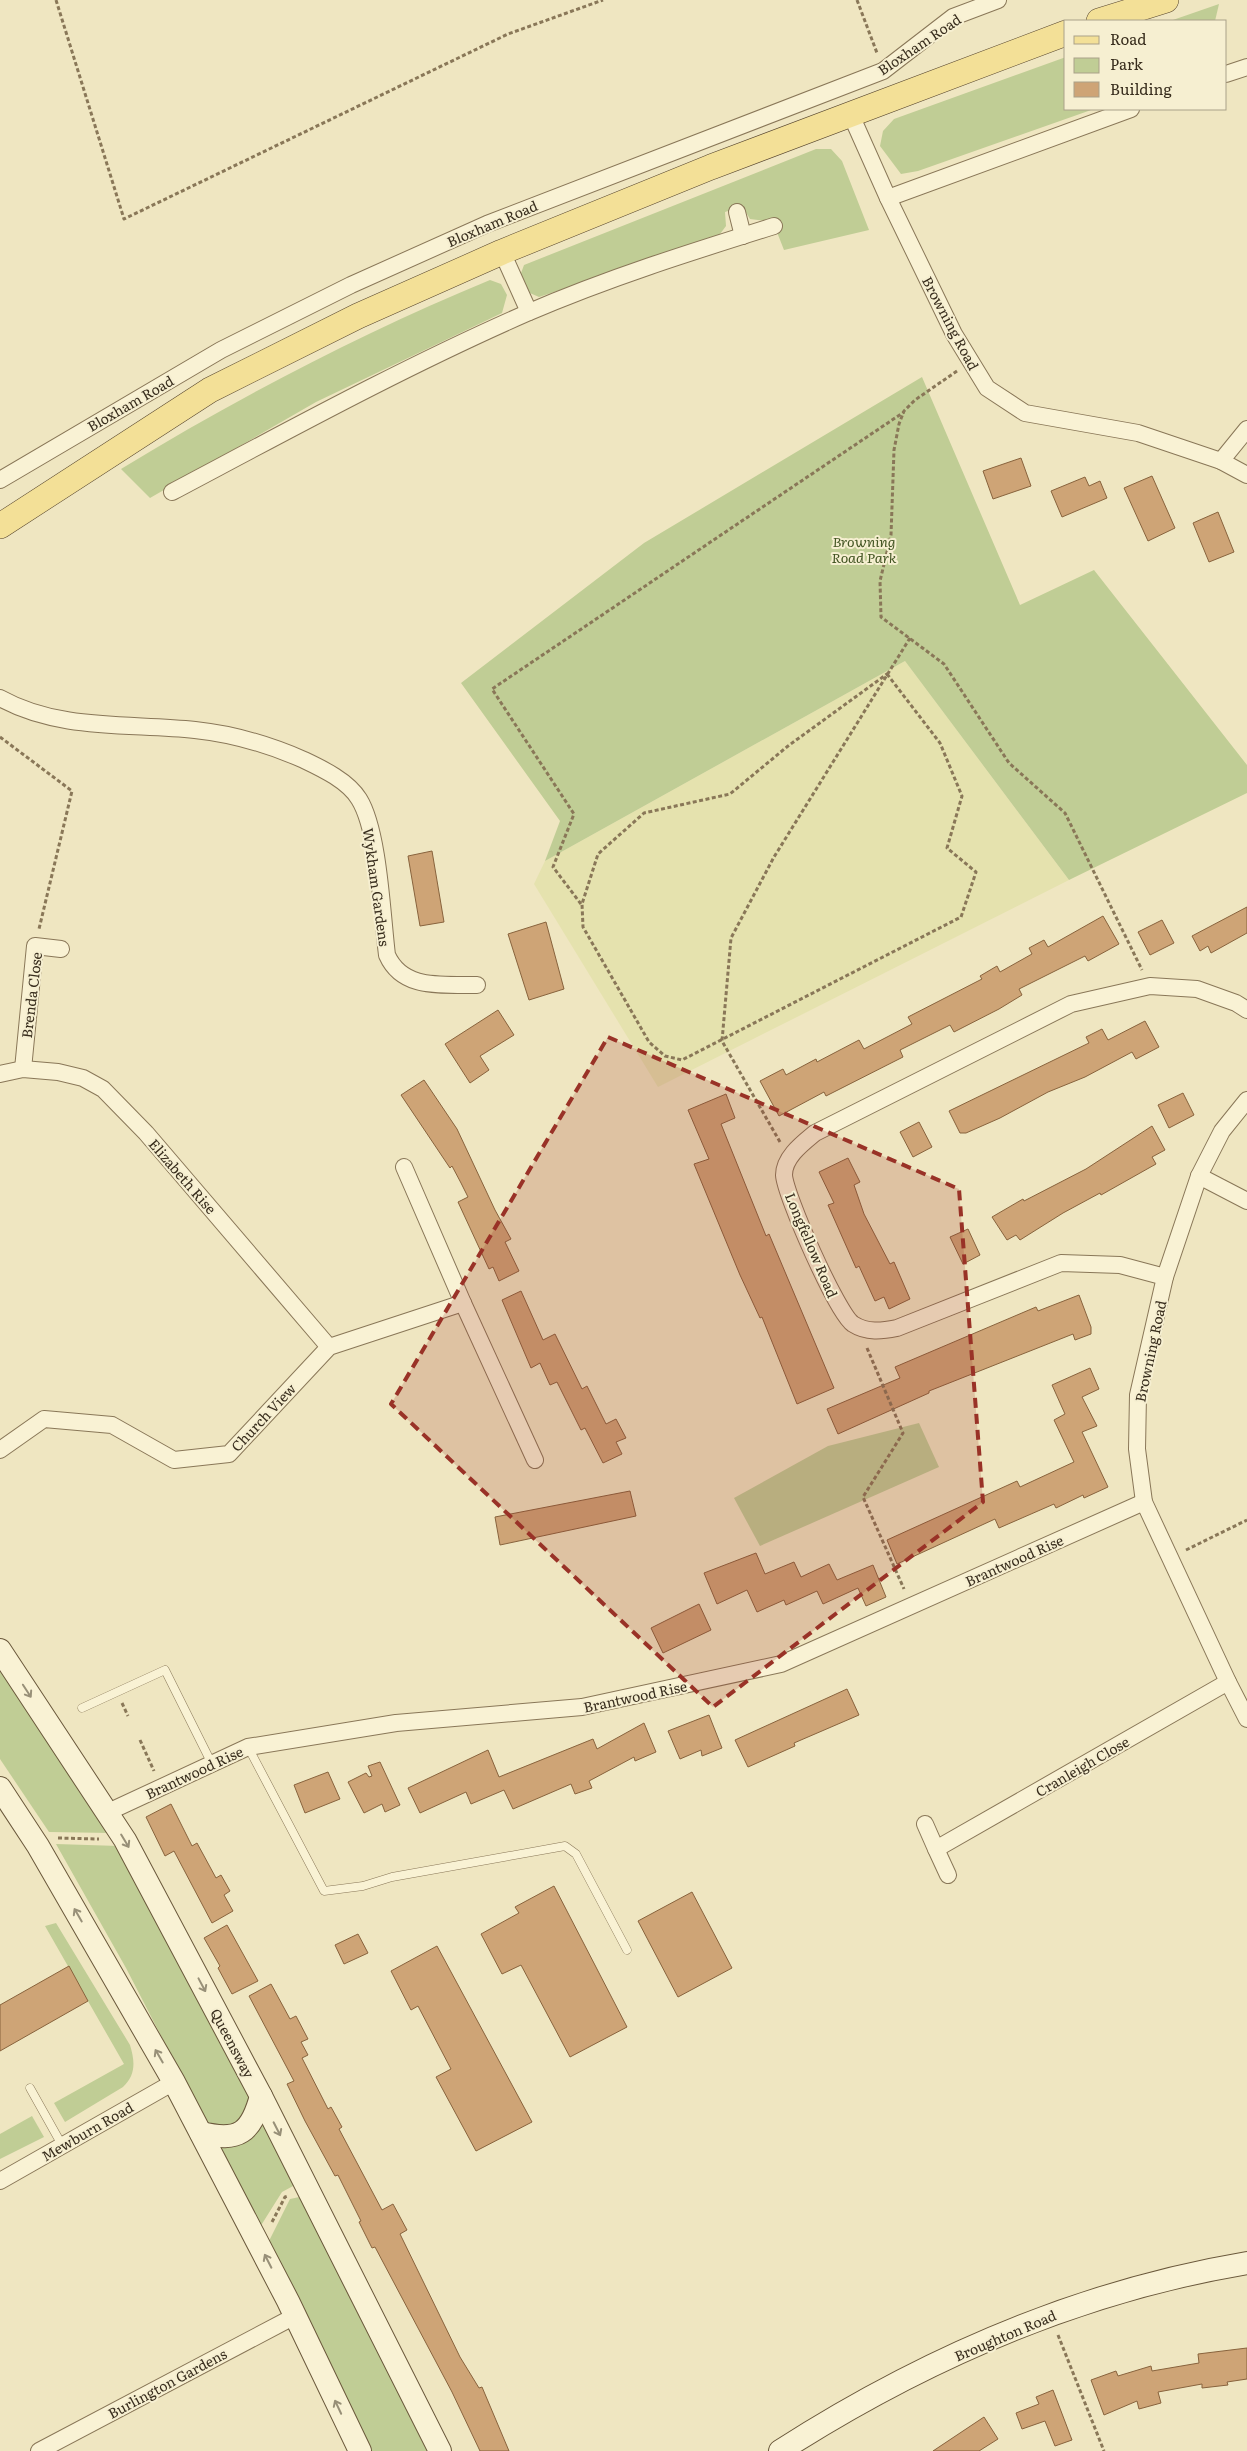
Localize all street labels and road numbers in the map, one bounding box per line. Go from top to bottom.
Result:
street label: Bloxham Road [873,8,965,79]
street label: Bloxham Road [444,195,541,251]
street label: Browning Road [918,273,984,374]
street label: Bloxham Road [83,370,177,436]
street label: Wykham Gardens [359,827,395,947]
street label: Brenda Close [16,951,46,1039]
street label: Elizabeth Rise [145,1134,221,1218]
street label: Longfellow Road [781,1189,843,1301]
street label: Browning Road [1129,1298,1171,1404]
street label: Church View [226,1378,300,1456]
street label: Brantwood Rise [962,1529,1066,1591]
street label: Brantwood Rise [581,1675,689,1717]
street label: Cranleigh Close [1031,1731,1133,1801]
street label: Brantwood Rise [142,1741,246,1803]
street label: Queensway [206,2005,260,2082]
street label: Mewburn Road [37,2096,137,2165]
street label: Broughton Road [951,2304,1059,2365]
street label: Burlington Gardens [104,2343,230,2423]

